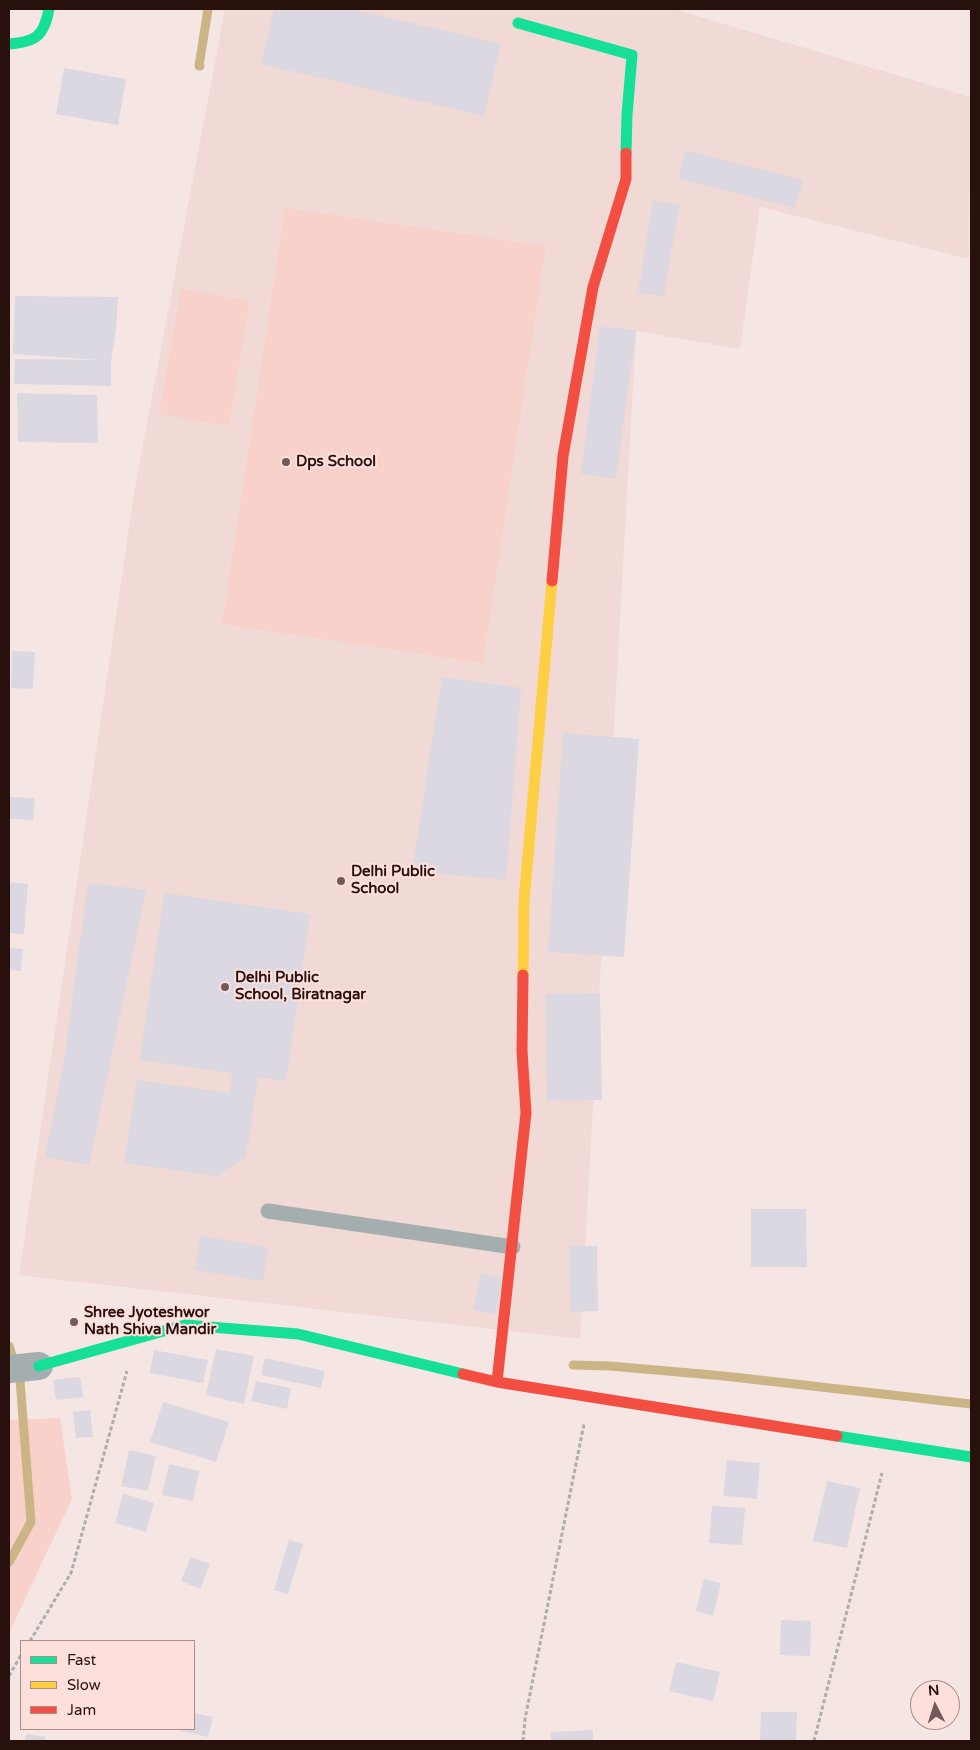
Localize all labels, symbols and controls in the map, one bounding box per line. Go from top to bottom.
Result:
place label: Dps School [296,453,376,471]
marker: Dps School [280,456,292,468]
place label: Delhi Public School [351,863,435,898]
marker: Delhi Public School [335,875,347,887]
place label: Delhi Public School, Biratnagar [235,969,366,1004]
marker: Delhi Public School, Biratnagar [219,981,231,993]
place label: Shree Jyoteshwor Nath Shiva Mandir [84,1304,216,1339]
marker: Shree Jyoteshwor Nath Shiva Mandir [68,1316,80,1328]
legend [20,1640,195,1730]
text: Fast [67,1651,96,1669]
text: Slow [67,1676,101,1694]
north arrow [910,1680,960,1730]
text: N [927,1682,940,1700]
text: Jam [67,1701,96,1719]

